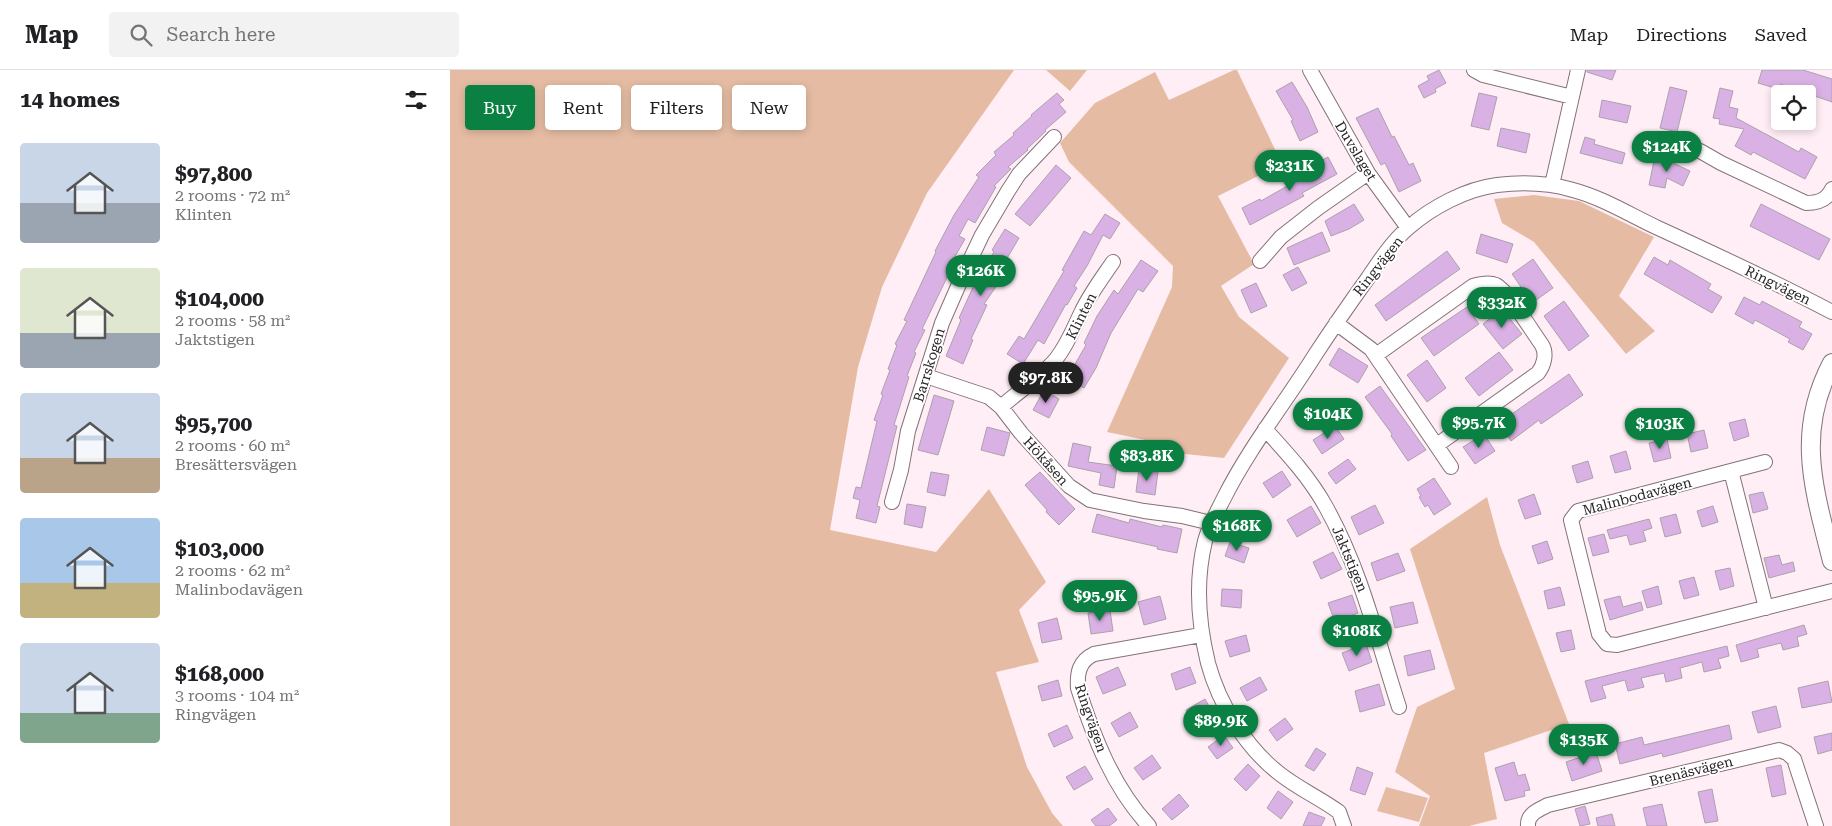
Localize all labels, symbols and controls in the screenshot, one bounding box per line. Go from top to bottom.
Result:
search box [109,12,459,57]
text: Map [25,21,79,49]
icon: search [127,21,155,49]
text: Search here [167,23,275,46]
text: Map [1570,24,1608,45]
text: Directions [1636,24,1727,45]
text: Saved [1755,24,1807,45]
chip: Buy [465,85,535,130]
chip: Rent [545,85,621,130]
chip: Filters [631,85,722,130]
chip: New [732,85,806,130]
map controls [1771,85,1816,130]
button: locate [1771,85,1816,130]
icon: filters [402,86,430,114]
text: 14 homes [20,88,120,112]
street label: Duvslaget [1332,118,1380,184]
pin: $124K [1632,131,1702,173]
text: $124K [1643,137,1691,156]
pin: $231K [1255,150,1325,192]
text: $231K [1266,156,1314,175]
text: $97,800 [175,162,252,186]
icon: home [60,163,120,223]
text: 2 rooms · 72 m² [175,186,290,205]
text: Klinten [175,205,232,224]
street label: Ringvägen [1350,233,1406,299]
pin: $126K [946,254,1016,297]
text: $126K [957,261,1005,280]
street label: Ringvägen [1743,262,1813,308]
pin: $332K [1467,286,1537,329]
text: $104,000 [175,287,264,311]
icon: home [60,288,120,348]
street label: Klinten [1063,290,1099,342]
text: $332K [1478,293,1526,312]
text: 2 rooms · 58 m² [175,311,290,330]
street label: Barrskogen [910,326,948,404]
text: Jaktstigen [175,330,255,349]
pin: $97.8K [1005,362,1087,404]
text: $97.8K [1019,368,1073,387]
pin: $104K [1293,398,1363,440]
text: $104K [1304,404,1352,423]
pin: $95.7K [1438,406,1520,449]
pin: $103K [1625,408,1695,450]
text: $95,700 [175,412,252,436]
icon: home [60,413,120,473]
text: $95.7K [1452,413,1506,432]
text: $103K [1636,414,1684,433]
street label: Hökåsen [1020,434,1072,488]
text: 2 rooms · 60 m² [175,436,290,455]
pin: $83.8K [1106,440,1188,482]
text: $83.8K [1120,446,1174,465]
text: Bresättersvägen [175,455,297,474]
street label: Malinbodavägen [1581,474,1693,518]
pin: $168K [1202,510,1272,552]
text: $168K [1213,516,1261,535]
street label: Jaktstigen [1329,524,1371,594]
text: $103,000 [175,537,264,561]
icon: home [60,538,120,598]
text: 2 rooms · 62 m² [175,561,290,580]
text: Malinbodavägen [175,580,303,599]
pin: $95.9K [1059,580,1141,622]
text: $95.9K [1073,586,1127,605]
pin: $108K [1322,614,1392,657]
text: $108K [1333,621,1381,640]
text: $168,000 [175,662,264,686]
icon: home [60,663,120,723]
street label: Ringvägen [1072,682,1110,754]
text: 3 rooms · 104 m² [175,686,299,705]
pin: $89.9K [1180,704,1262,747]
text: Ringvägen [175,705,256,724]
text: $89.9K [1194,711,1248,730]
pin: $135K [1549,724,1619,766]
text: $135K [1560,730,1608,749]
street label: Brenäsvägen [1648,753,1734,789]

